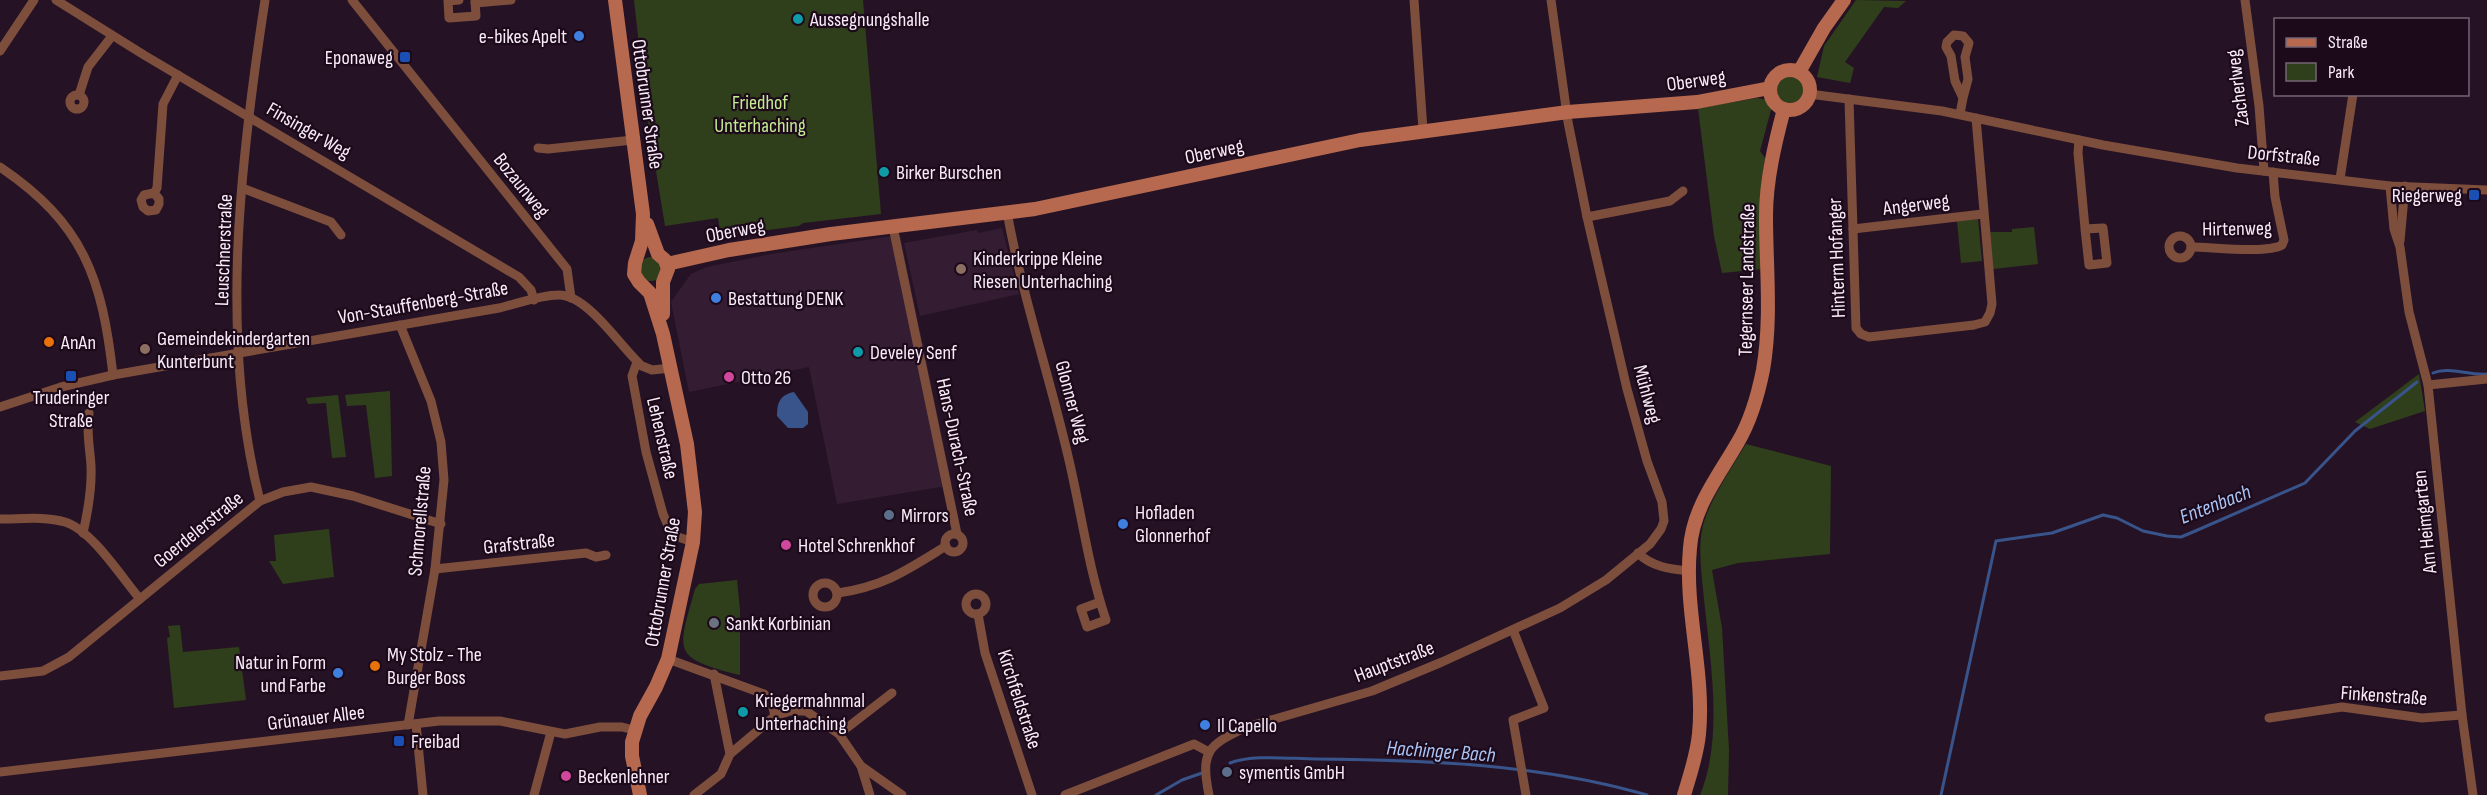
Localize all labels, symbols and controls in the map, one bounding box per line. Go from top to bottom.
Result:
place label: Aussegnungshalle [809,8,929,32]
marker: Aussegnungshalle [791,12,805,26]
legend [2274,18,2469,96]
place label: e-bikes Apelt [479,25,567,49]
marker: e-bikes Apelt [572,29,586,43]
text: Straße [2328,32,2368,53]
street label: Ottobrunner Straße [626,38,668,171]
place label: Eponaweg [325,46,393,70]
street label: Zacherlweg [2221,48,2255,128]
marker: Eponaweg [398,50,412,64]
text: Park [2328,62,2354,83]
street label: Oberweg [1665,65,1727,97]
park label: Friedhof Unterhaching [714,91,806,138]
street label: Finsinger Weg [262,97,355,165]
street label: Oberweg [1183,134,1246,170]
street label: Dorfstraße [2246,140,2321,172]
street label: Bozaunweg [488,149,554,223]
place label: Birker Burschen [896,161,1002,185]
marker: Birker Burschen [877,165,891,179]
place label: Riegerweg [2392,184,2462,208]
marker: Riegerweg [2467,188,2481,202]
street label: Angerweg [1881,189,1951,221]
street label: Leuschnerstraße [210,194,238,307]
street label: Hinterm Hofanger [1823,197,1851,318]
street label: Tegernseer Landstraße [1734,204,1760,356]
street label: Oberweg [704,214,767,248]
street label: Hirtenweg [2202,216,2272,242]
place label: Kinderkrippe Kleine Riesen Unterhaching [973,247,1112,294]
marker: Kinderkrippe Kleine Riesen Unterhaching [954,262,968,276]
street label: Von-Stauffenberg-Straße [336,276,510,330]
place label: Bestattung DENK [728,287,843,311]
marker: Bestattung DENK [709,291,723,305]
place label: Gemeindekindergarten Kunterbunt [157,327,310,374]
place label: AnAn [60,331,96,355]
marker: AnAn [42,335,56,349]
place label: Develey Senf [870,341,957,365]
marker: Gemeindekindergarten Kunterbunt [138,342,152,356]
marker: Develey Senf [851,345,865,359]
street label: Glonner Weg [1049,358,1095,446]
street label: Mühlweg [1628,362,1666,426]
place label: Otto 26 [741,366,791,390]
marker: Truderinger Straße [64,369,78,383]
marker: Otto 26 [722,370,736,384]
street label: Hans-Durach-Straße [931,376,983,518]
place label: Truderinger Straße [33,386,110,433]
street label: Lehenstraße [641,395,683,481]
street label: Schmorellstraße [403,465,437,577]
street label: Am Heimgarten [2408,469,2442,576]
water label: Entenbach [2176,479,2255,529]
street label: Goerdelerstraße [149,486,248,573]
place label: Hofladen Glonnerhof [1135,501,1211,548]
place label: Mirrors [901,504,949,528]
marker: Mirrors [882,508,896,522]
street label: Ottobrunner Straße [640,516,686,649]
marker: Hofladen Glonnerhof [1116,517,1130,531]
street label: Grafstraße [482,528,556,560]
place label: Hotel Schrenkhof [798,534,915,558]
marker: Hotel Schrenkhof [779,538,793,552]
place label: Sankt Korbinian [726,612,831,636]
marker: Sankt Korbinian [707,616,721,630]
street label: Hauptstraße [1351,636,1438,688]
place label: My Stolz - The Burger Boss [387,643,482,690]
street label: Kirchfeldstraße [992,647,1046,752]
place label: Natur in Form und Farbe [235,651,326,698]
marker: My Stolz - The Burger Boss [368,659,382,673]
marker: Natur in Form und Farbe [331,666,345,680]
street label: Finkenstraße [2340,681,2428,711]
place label: Kriegermahnmal Unterhaching [755,689,865,736]
street label: Grünauer Allee [266,700,366,736]
marker: Kriegermahnmal Unterhaching [736,705,750,719]
place label: Il Capello [1217,714,1277,738]
marker: Il Capello [1198,718,1212,732]
place label: Freibad [411,730,460,754]
marker: Freibad [392,734,406,748]
water label: Hachinger Bach [1386,735,1497,768]
place label: symentis GmbH [1239,761,1345,785]
place label: Beckenlehner [578,765,670,789]
marker: symentis GmbH [1220,765,1234,779]
marker: Beckenlehner [559,769,573,783]

